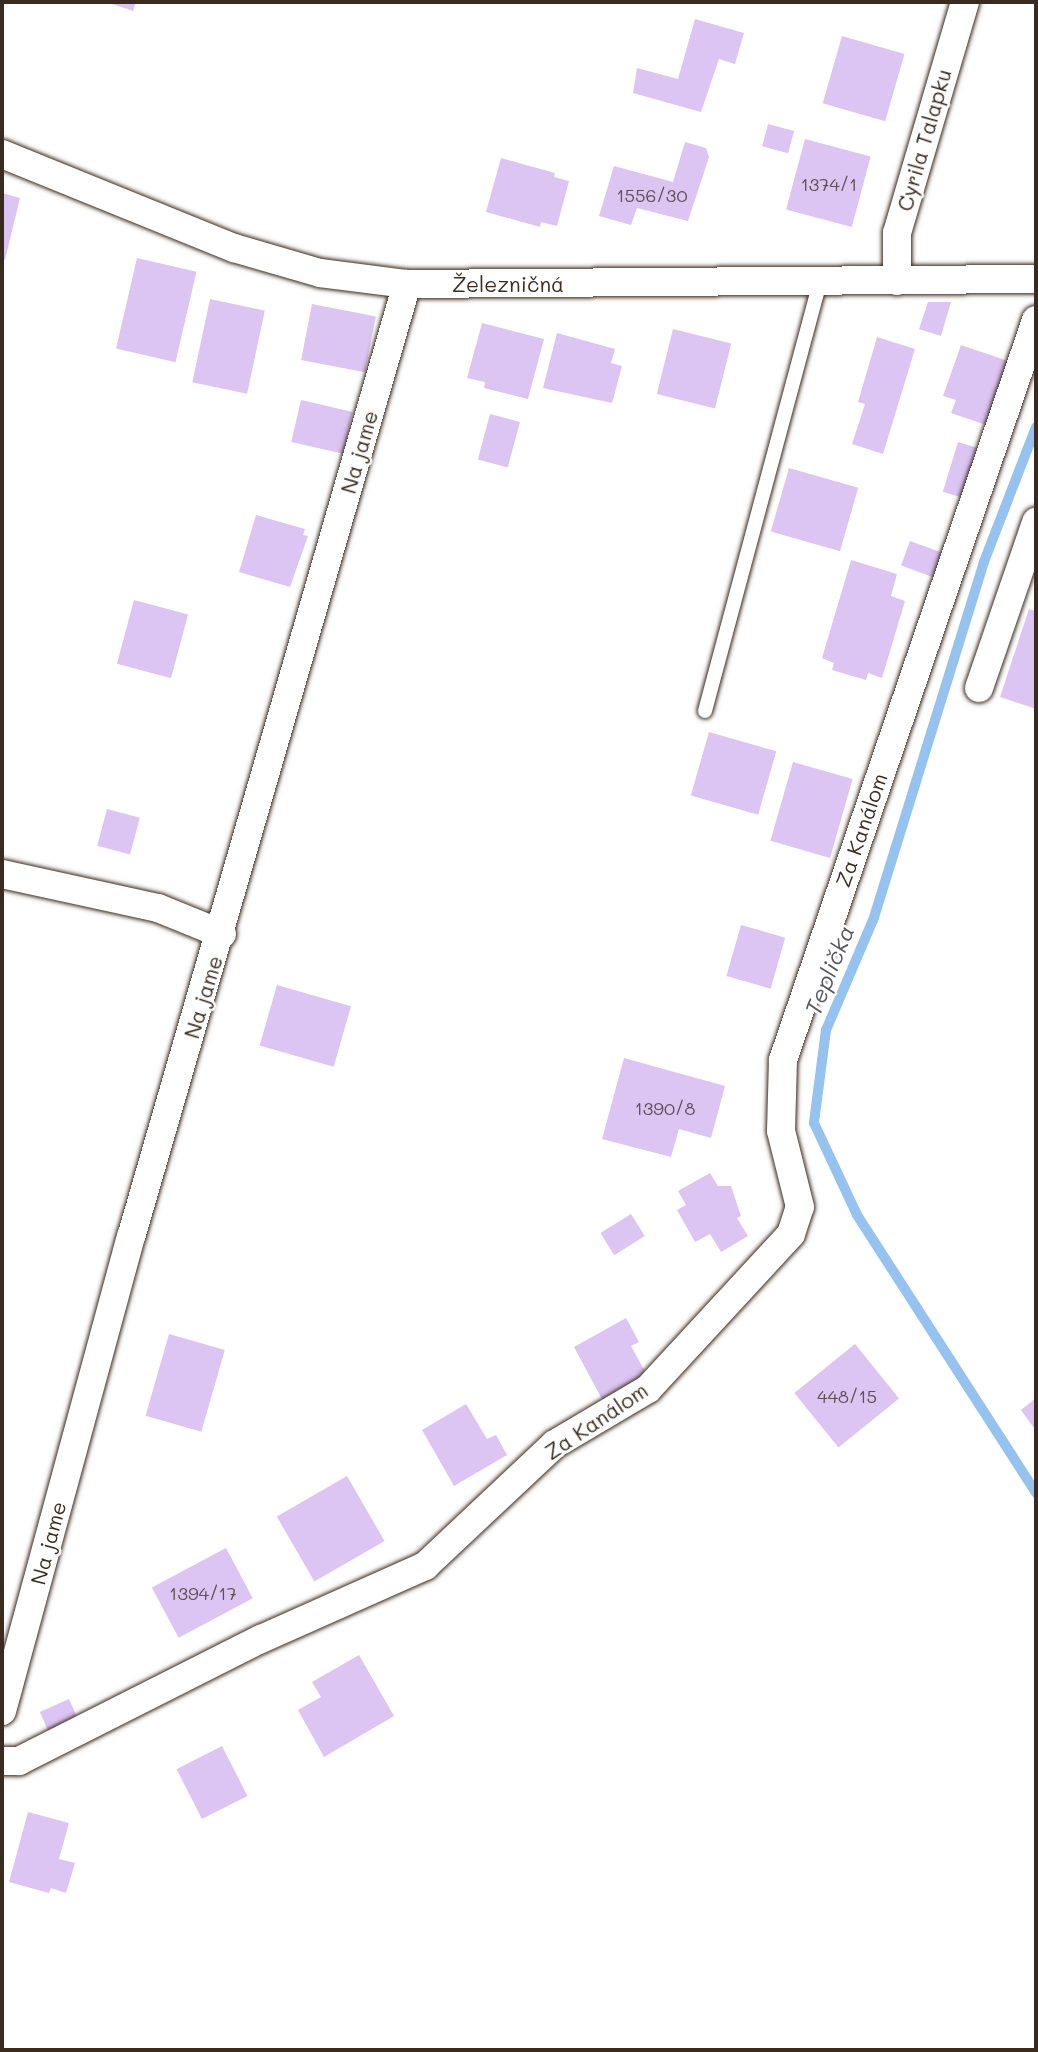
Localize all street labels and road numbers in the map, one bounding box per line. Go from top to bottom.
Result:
street label: Cyrila Talapku [892,66,956,214]
street label: Železničná [452,271,564,297]
street label: Na jame [335,408,383,496]
street label: Za Kanálom [830,770,892,890]
street label: Na jame [178,953,228,1041]
street label: Za Kanálom [540,1377,652,1465]
street label: Na jame [25,1499,71,1587]

